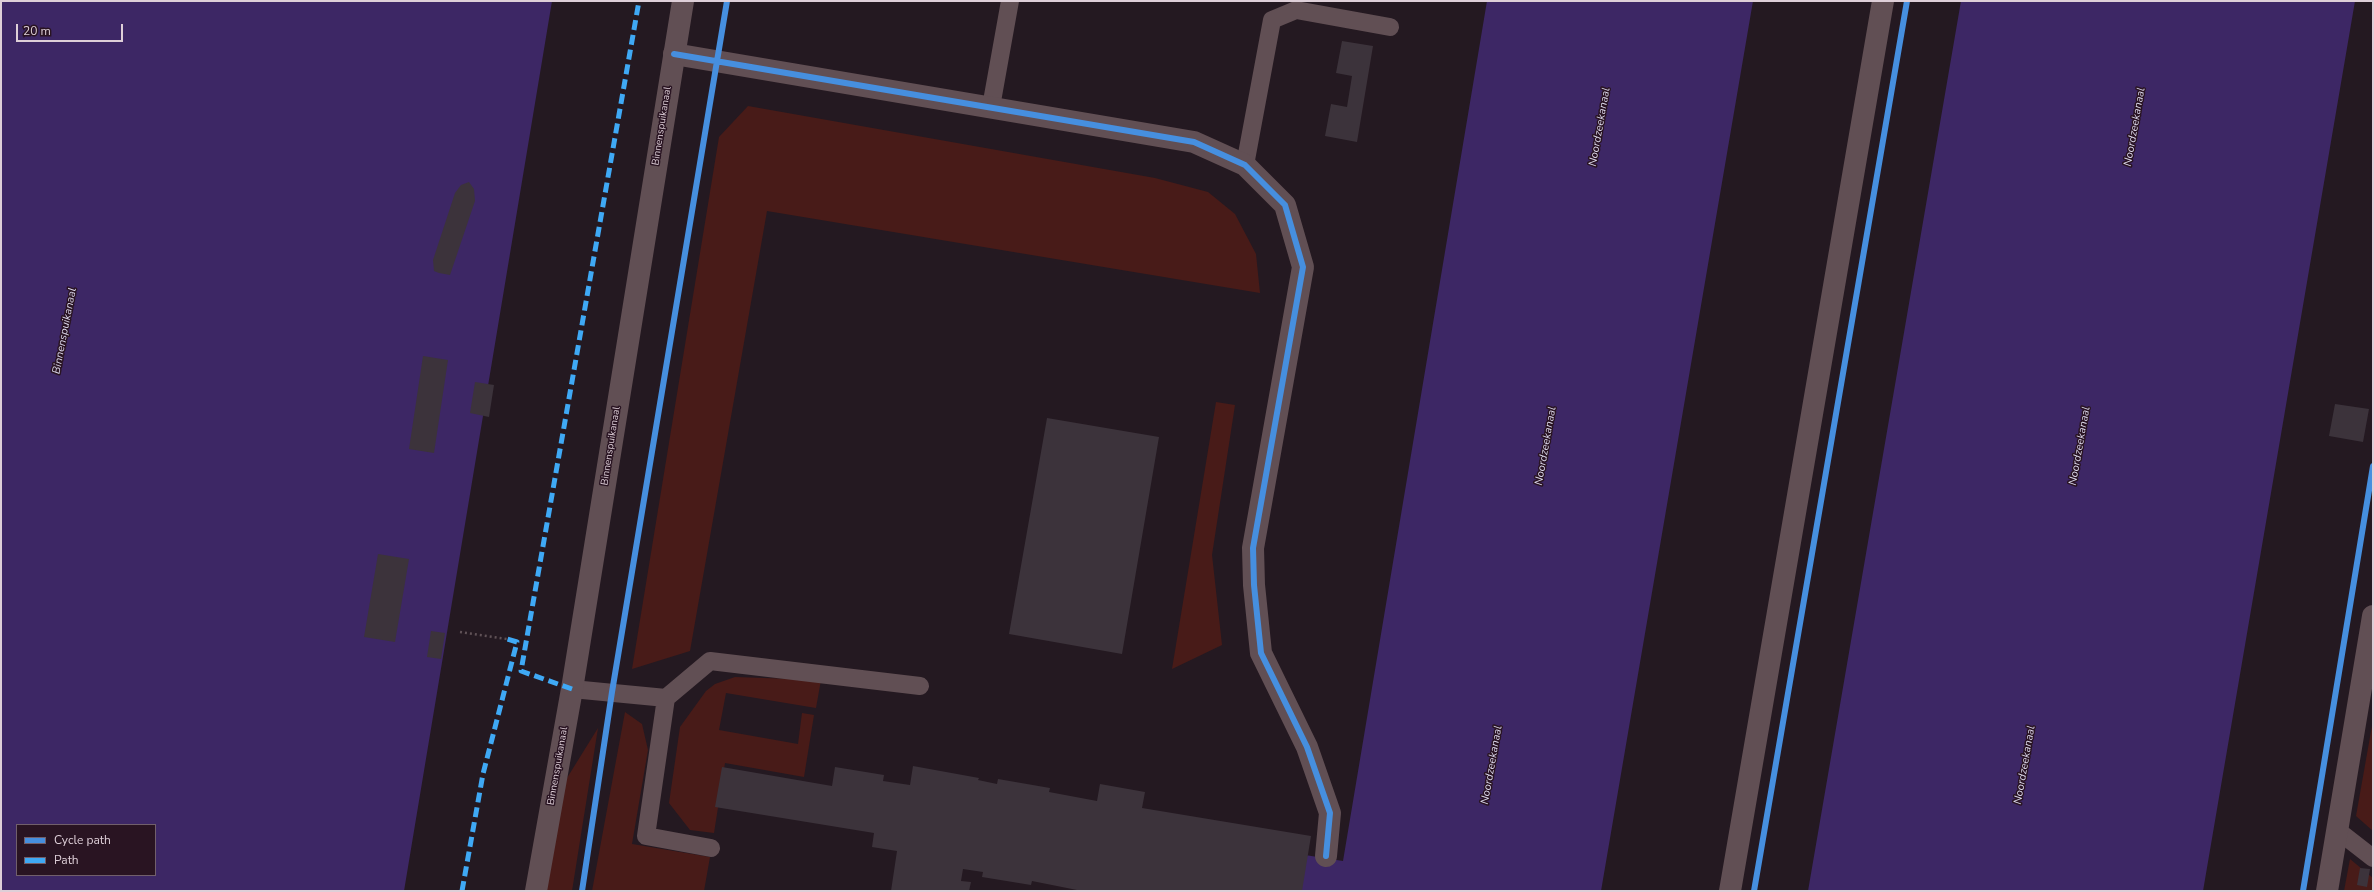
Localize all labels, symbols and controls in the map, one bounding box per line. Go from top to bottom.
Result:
scale bar [18,16,125,42]
text: 20 m [23,23,51,39]
street label: Binnenspuikanaal [650,86,674,166]
water label: Noordzeekanaal [1587,87,1613,167]
water label: Noordzeekanaal [2122,87,2148,167]
water label: Binnenspuikanaal [50,287,80,375]
street label: Binnenspuikanaal [599,406,623,486]
water label: Noordzeekanaal [1533,406,1559,486]
water label: Noordzeekanaal [2067,406,2093,486]
water label: Noordzeekanaal [1479,725,1505,805]
water label: Noordzeekanaal [2012,725,2038,805]
street label: Binnenspuikanaal [545,726,571,806]
legend [16,824,156,876]
text: Cycle path [54,832,111,848]
text: Path [54,852,79,868]

